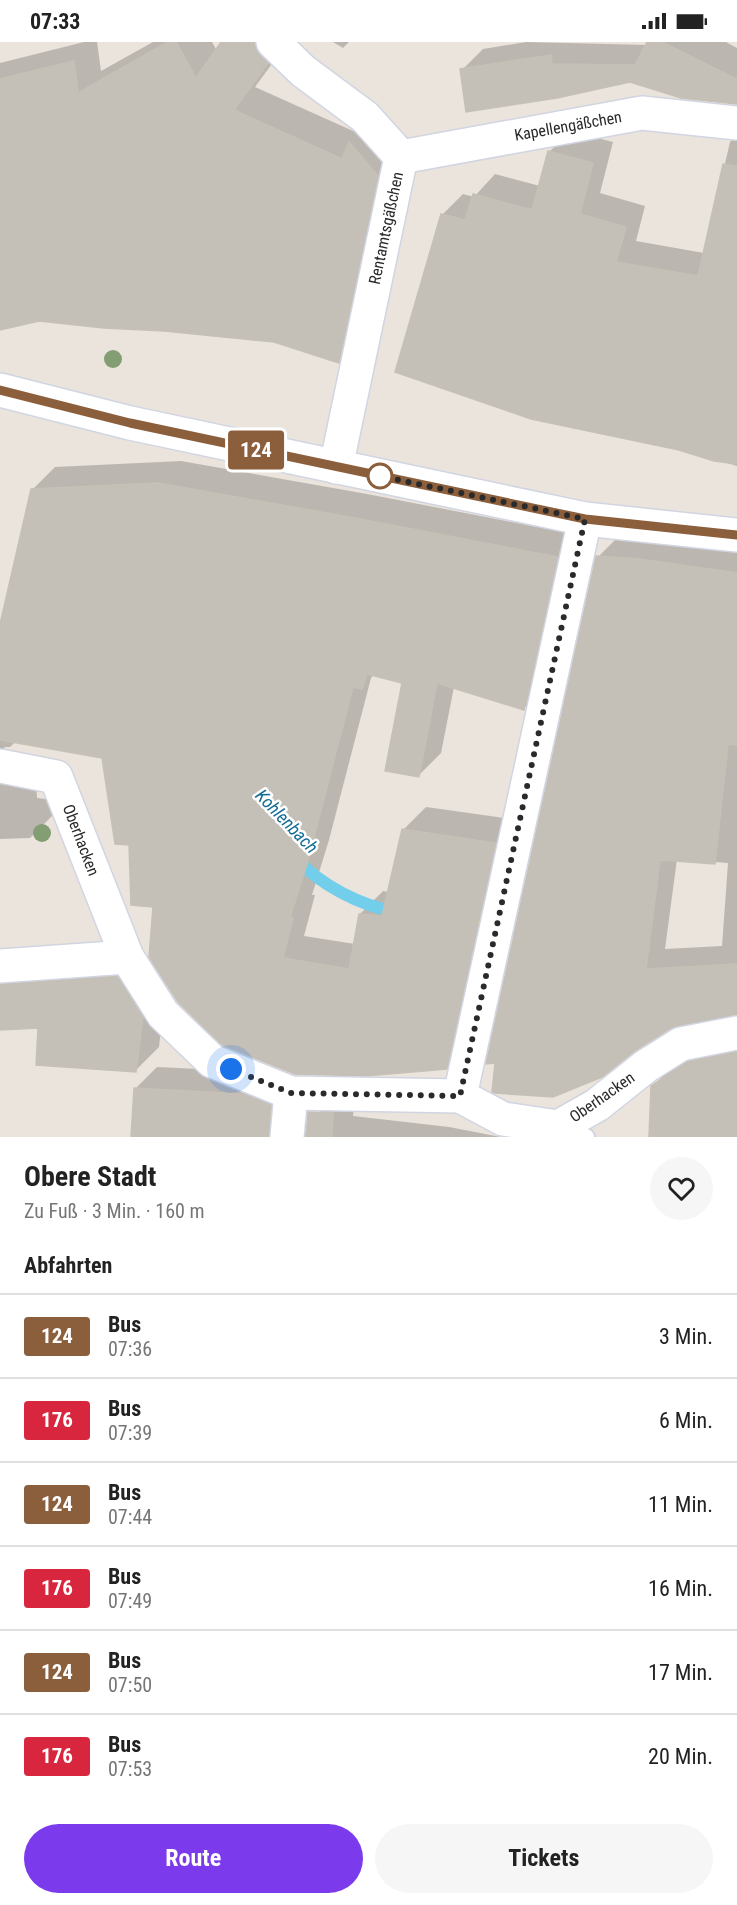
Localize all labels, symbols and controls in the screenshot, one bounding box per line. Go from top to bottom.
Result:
text: 07:33 [30,9,81,34]
street label: Kapellengäßchen [513,107,623,145]
street label: Rentamtsgäßchen [365,170,407,286]
line badge: 124 [222,430,290,470]
text: 124 [240,438,272,462]
unlabelled marker [367,463,393,489]
water label: Kohlenbach [251,785,323,857]
street label: Oberhacken [59,802,103,878]
your location [216,1054,246,1084]
street label: Oberhacken [566,1068,638,1126]
button: heart [650,1157,713,1220]
text: Obere Stadt [24,1160,156,1193]
text: Zu Fuß · 3 Min. · 160 m [24,1199,205,1223]
text: Abfahrten [24,1253,112,1278]
text: Bus [108,1312,141,1337]
text: 124 [41,1324,73,1348]
text: 3 Min. [659,1324,713,1349]
text: 07:36 [108,1337,152,1361]
text: Bus [108,1396,141,1421]
text: 176 [41,1408,73,1432]
text: 6 Min. [659,1408,713,1433]
text: 07:39 [108,1421,152,1445]
text: Bus [108,1480,141,1505]
text: 124 [41,1492,73,1516]
text: 11 Min. [648,1492,713,1517]
text: 07:44 [108,1505,152,1529]
text: Bus [108,1564,141,1589]
text: 176 [41,1576,73,1600]
text: 16 Min. [648,1576,713,1601]
text: 07:49 [108,1589,152,1613]
text: Bus [108,1648,141,1673]
text: 124 [41,1660,73,1684]
text: 17 Min. [648,1660,713,1685]
text: 07:50 [108,1673,152,1697]
text: Bus [108,1732,141,1757]
text: 176 [41,1744,73,1768]
text: 20 Min. [648,1744,713,1769]
text: 07:53 [108,1757,152,1781]
button: Route [24,1824,363,1893]
button: Tickets [375,1824,713,1893]

